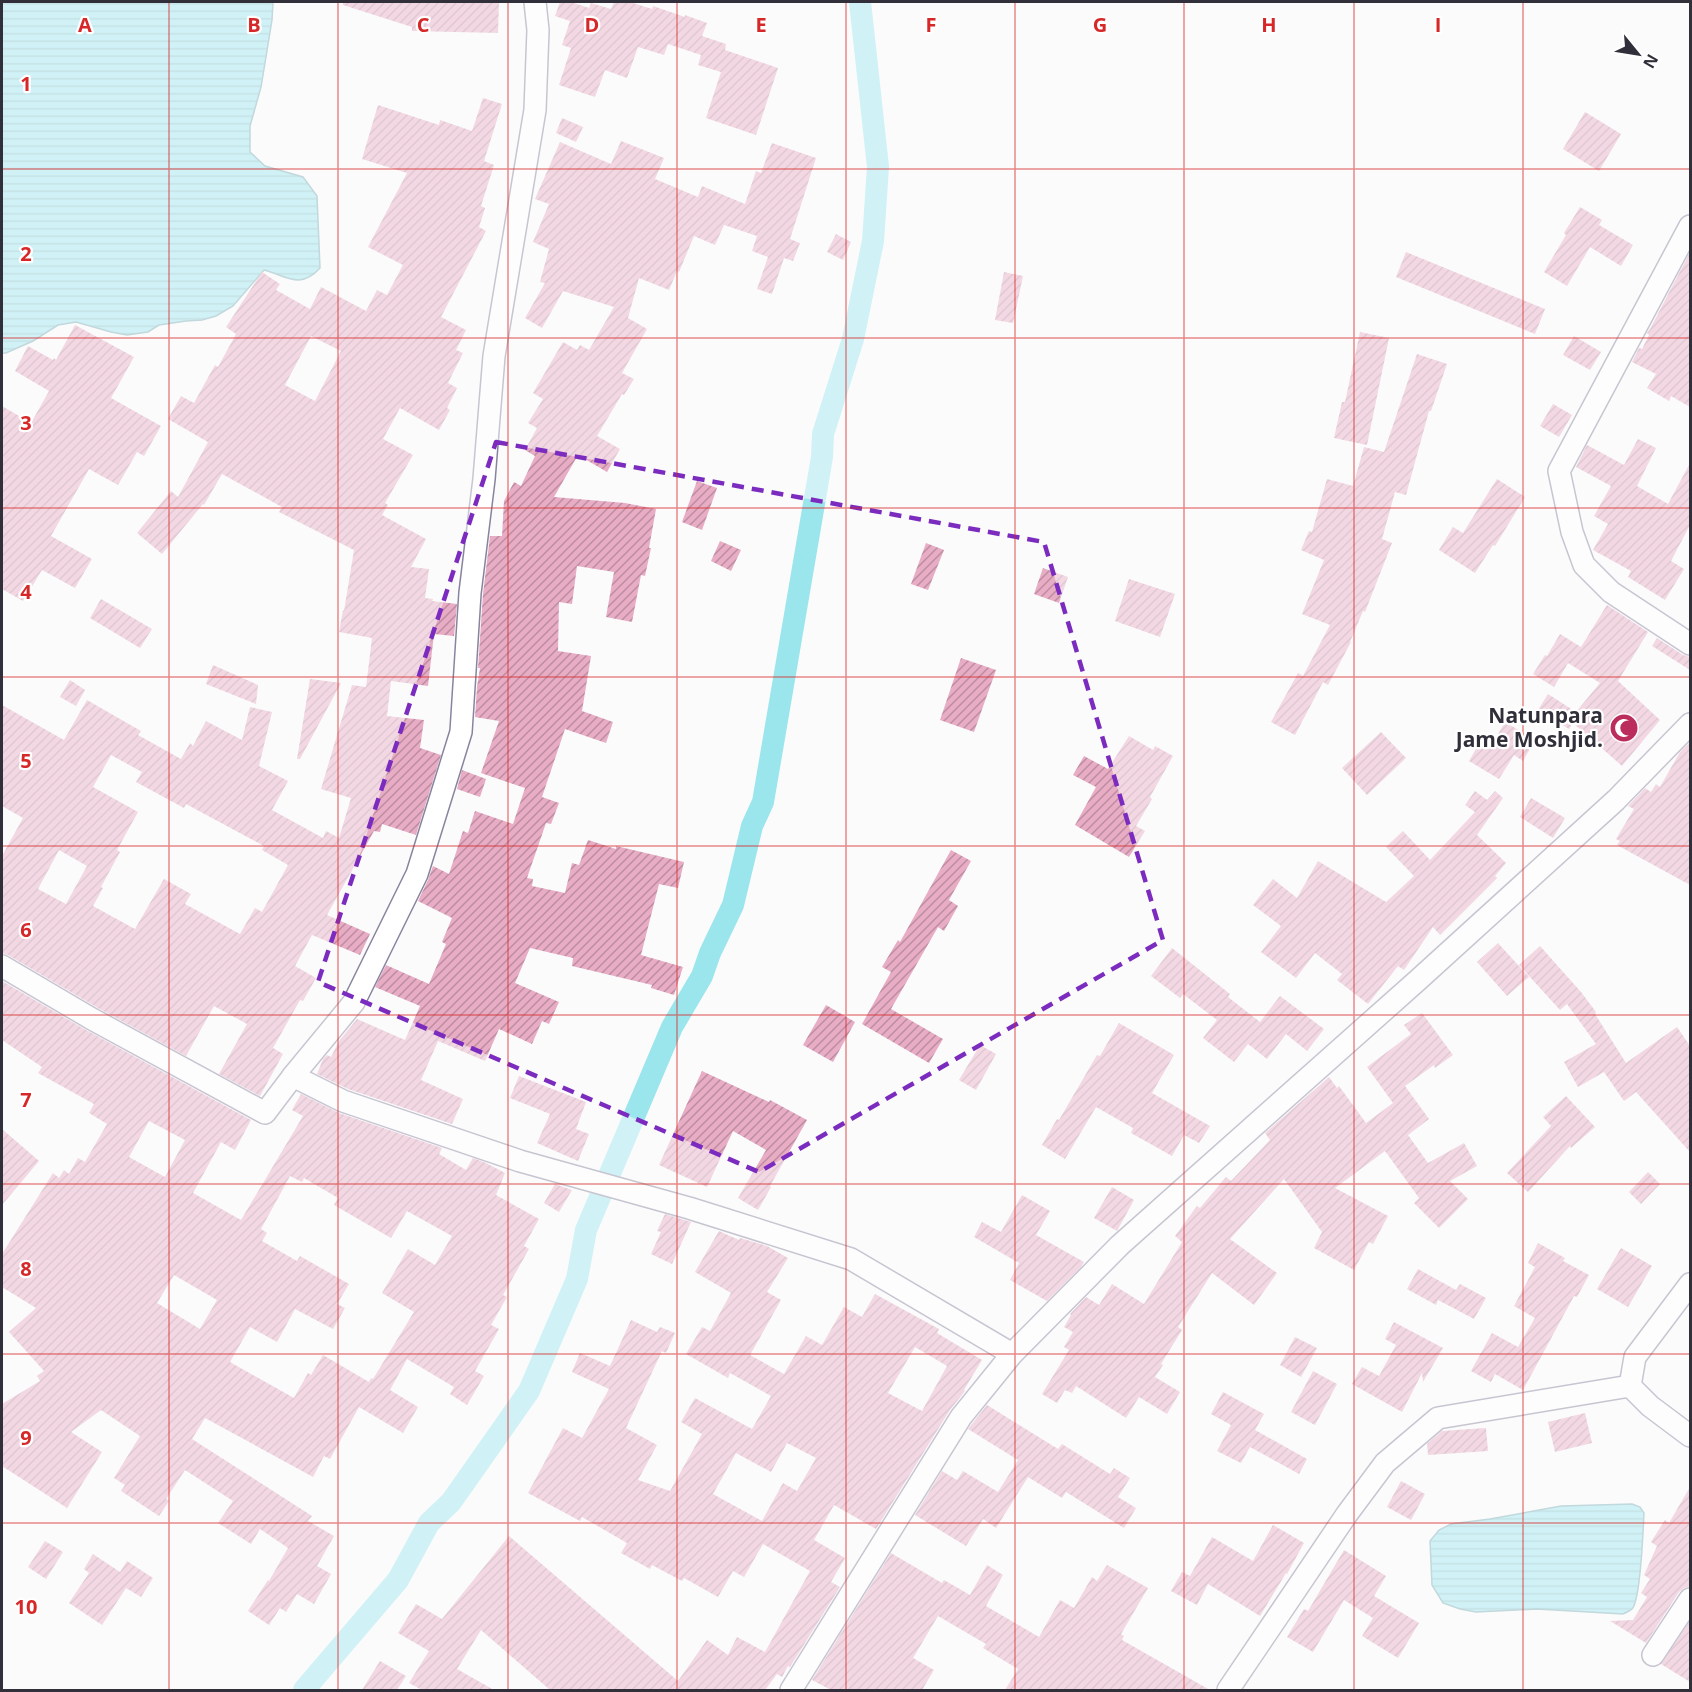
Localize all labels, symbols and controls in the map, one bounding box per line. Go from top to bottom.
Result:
text: A [78,11,92,38]
text: B [247,11,261,38]
text: C [417,11,430,38]
text: D [585,11,599,38]
text: E [755,11,767,38]
text: F [926,11,936,38]
text: G [1093,11,1107,38]
text: H [1261,11,1277,38]
text: I [1435,11,1441,38]
north arrow [1608,24,1668,84]
text: N [1638,50,1664,73]
text: 1 [20,70,32,97]
text: 2 [20,240,32,267]
text: 3 [20,409,32,436]
text: 4 [20,578,32,605]
place label: Natunpara Jame Moshjid. [1454,701,1603,753]
mosque icon: Natunpara Jame Moshjid. [1608,712,1640,744]
text: 5 [20,747,32,774]
text: 6 [20,916,32,943]
text: 7 [20,1086,32,1113]
text: 8 [20,1255,32,1282]
text: 9 [20,1424,32,1451]
text: 10 [15,1593,37,1620]

